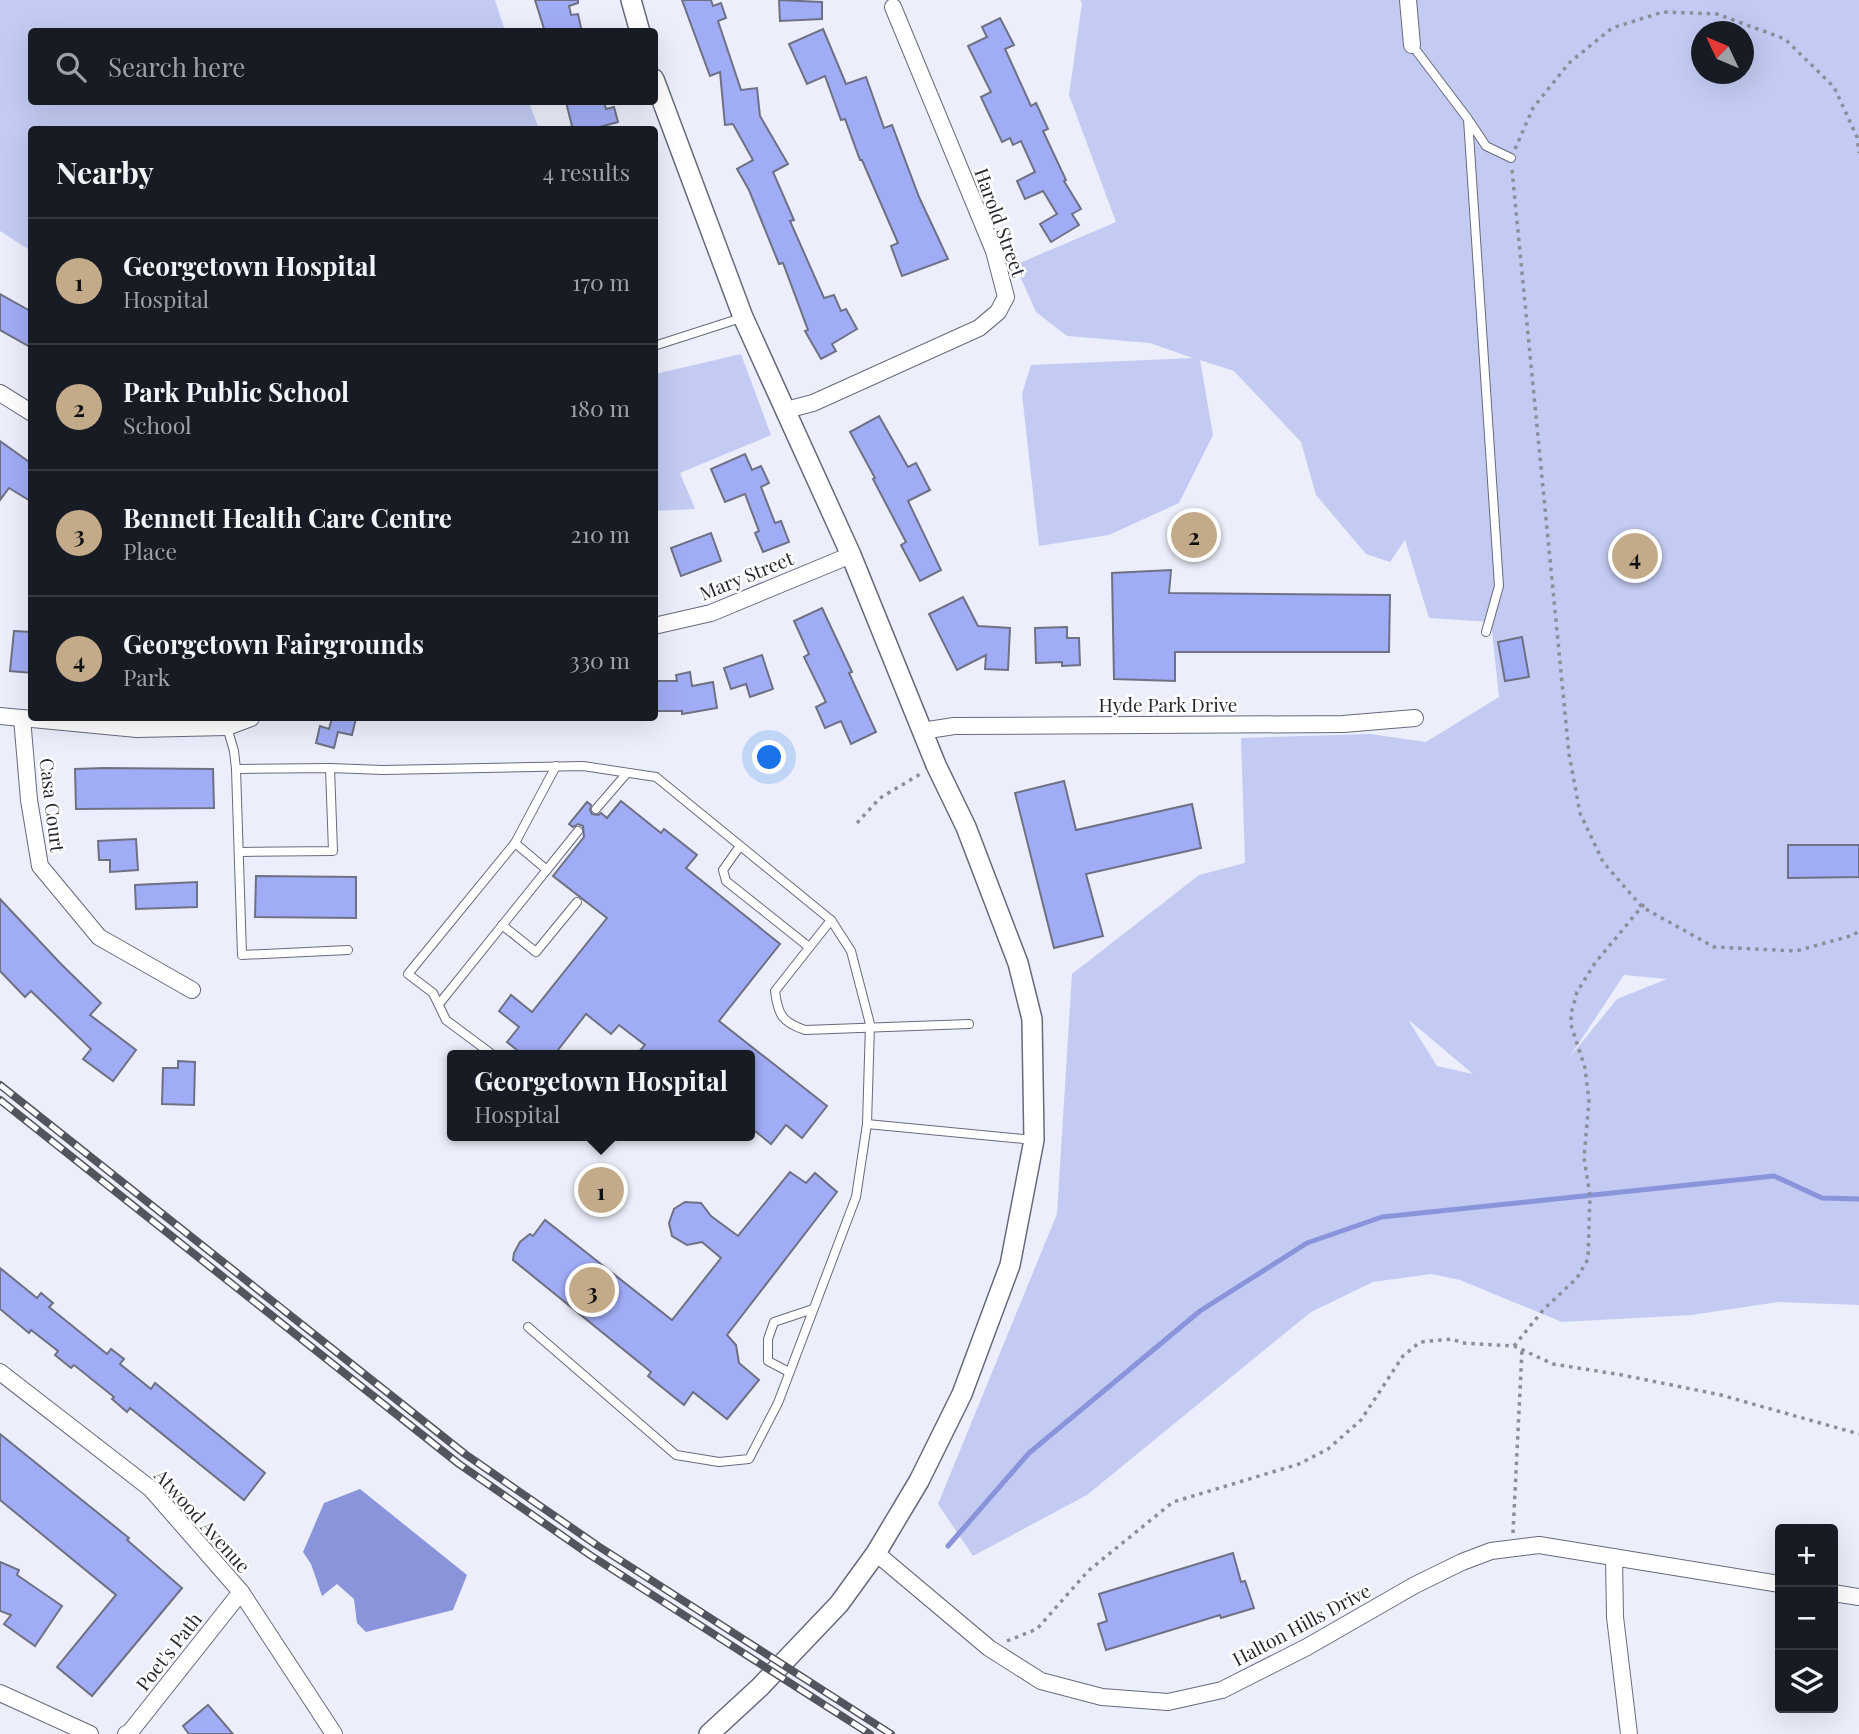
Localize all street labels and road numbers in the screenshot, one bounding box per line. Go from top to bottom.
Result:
street label: Harold Street [969,164,1033,280]
street label: Mary Street [695,544,797,606]
street label: Hyde Park Drive [1099,691,1237,717]
street label: Casa Court [34,756,72,854]
street label: Atwood Avenue [149,1462,257,1578]
street label: Halton Hills Drive [1227,1577,1375,1671]
street label: Poet's Path [129,1606,207,1696]

